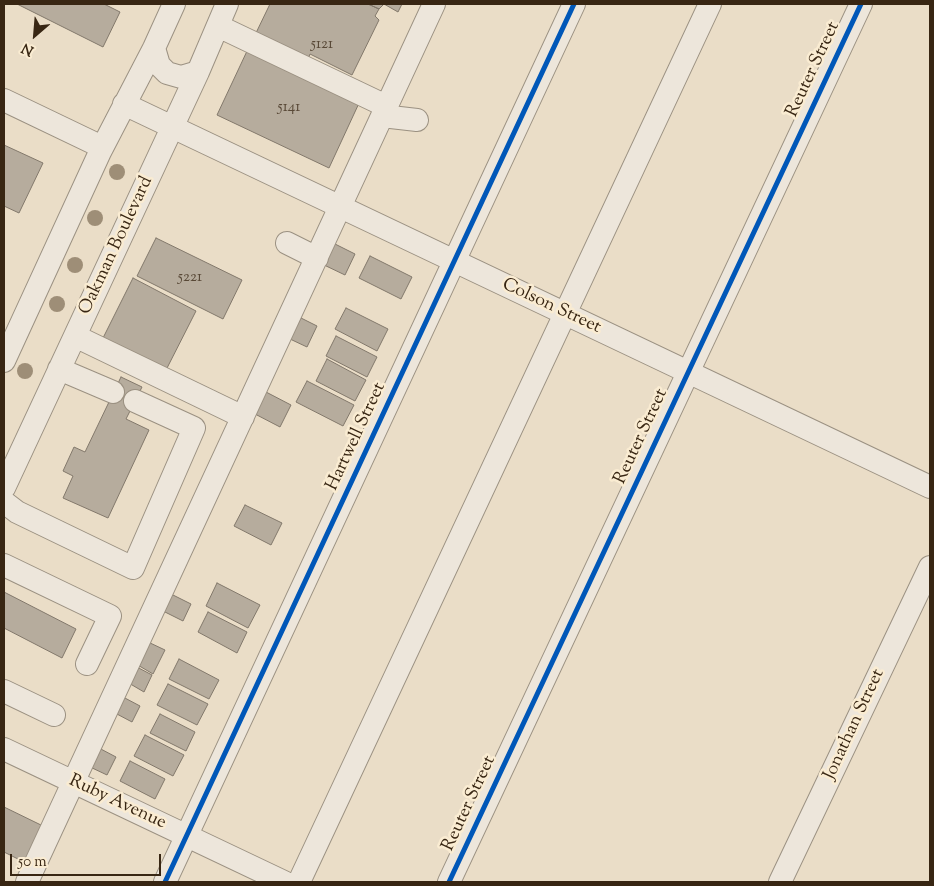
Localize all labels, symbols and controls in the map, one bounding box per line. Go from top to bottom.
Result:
north arrow [10,10,60,60]
street label: Reuter Street [782,19,846,121]
house number: 5121 [311,36,333,54]
text: N [19,37,38,60]
house number: 5141 [278,99,300,117]
street label: Oakman Boulevard [76,173,158,319]
house number: 5221 [178,269,202,287]
street label: Colson Street [498,275,604,339]
street label: Hartwell Street [323,380,391,494]
street label: Reuter Street [610,386,674,488]
street label: Jonathan Street [820,666,890,784]
street label: Reuter Street [438,753,502,855]
street label: Ruby Avenue [65,771,169,835]
scale bar [12,844,164,876]
text: 50 m [18,852,47,873]

